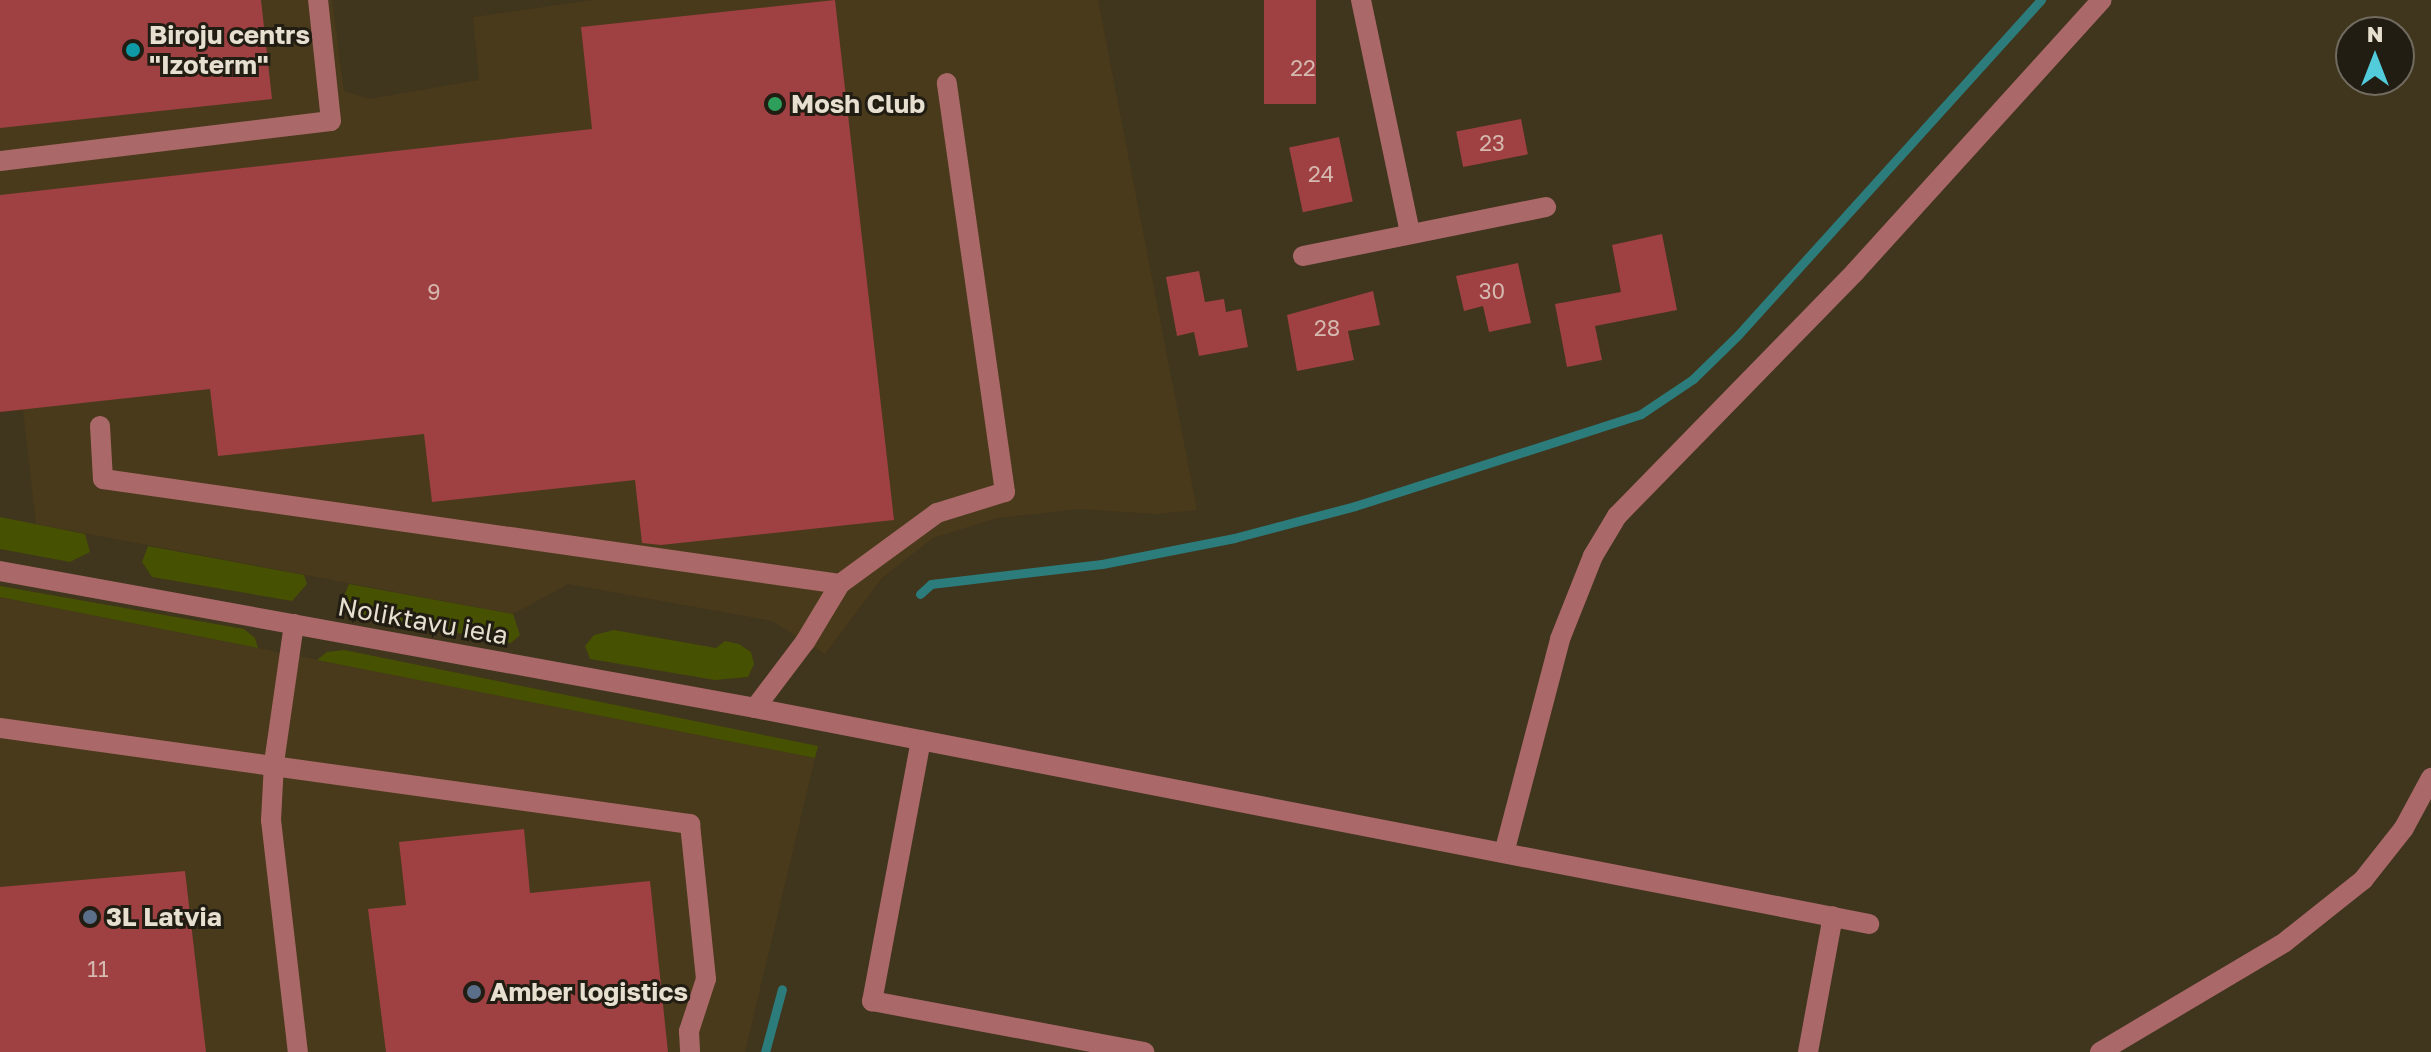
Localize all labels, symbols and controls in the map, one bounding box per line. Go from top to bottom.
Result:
north arrow [2335,16,2415,96]
place label: Biroju centrs "Izoterm" [149,19,310,80]
text: N [2367,20,2383,47]
marker: Biroju centrs "Izoterm" [124,41,142,59]
house number: 22 [1290,55,1316,81]
place label: Mosh Club [791,88,925,120]
marker: Mosh Club [766,95,784,113]
house number: 23 [1479,130,1505,156]
house number: 24 [1308,161,1334,187]
house number: 30 [1479,278,1505,304]
house number: 9 [427,279,441,305]
house number: 28 [1314,315,1340,341]
street label: Noliktavu iela [335,591,511,651]
place label: 3L Latvia [106,901,222,933]
marker: 3L Latvia [81,908,99,926]
house number: 11 [87,956,109,982]
place label: Amber logistics [490,976,688,1008]
marker: Amber logistics [465,983,483,1001]

